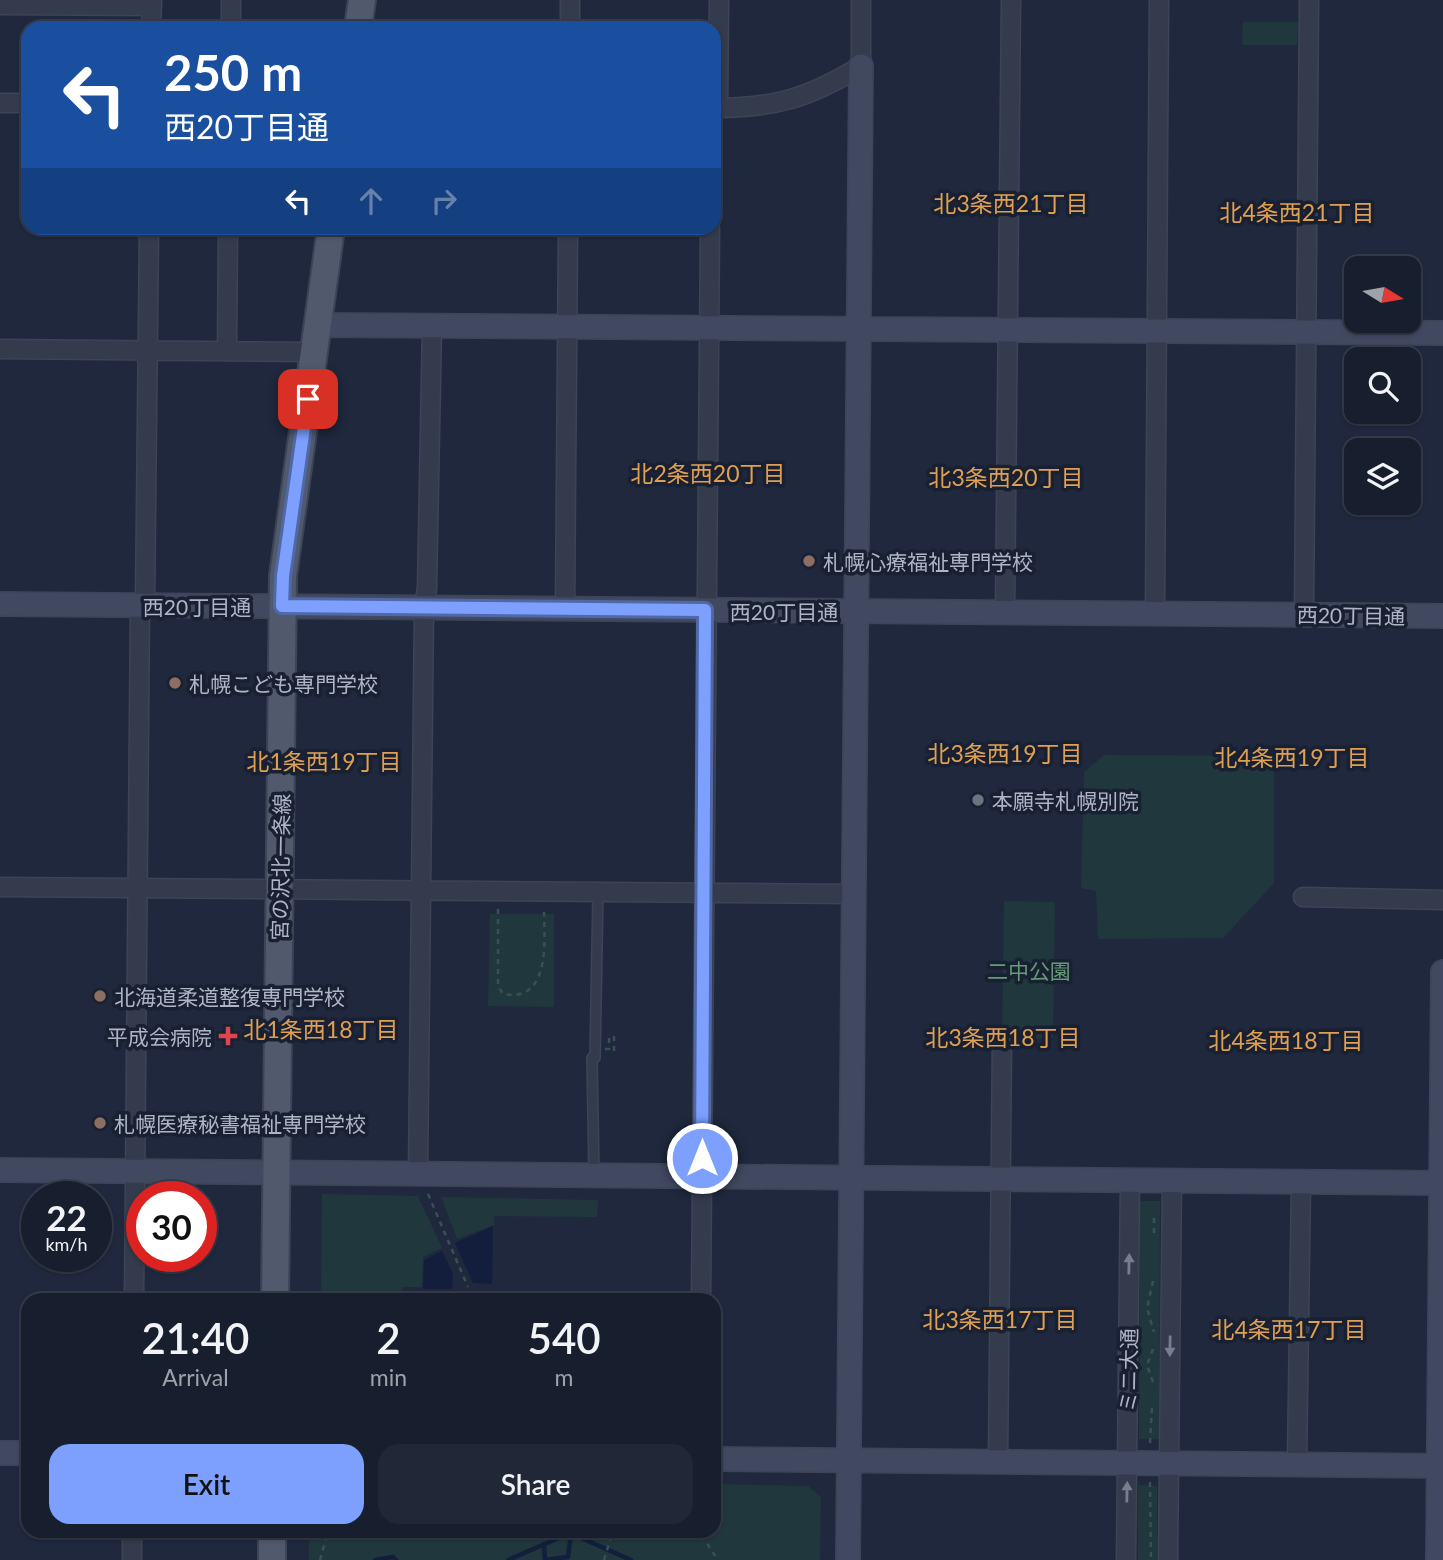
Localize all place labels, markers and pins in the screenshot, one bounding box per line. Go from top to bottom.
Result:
pin [278,369,338,429]
place label: 札幌心療福祉専門学校 [823,549,1033,574]
marker: 札幌心療福祉専門学校 [801,553,817,569]
place label: 札幌こども専門学校 [189,671,378,696]
marker: 札幌こども専門学校 [167,675,183,691]
place label: 本願寺札幌別院 [992,788,1139,813]
marker: 本願寺札幌別院 [970,792,986,808]
place label: 北海道柔道整復専門学校 [114,984,345,1009]
marker: 北海道柔道整復専門学校 [92,988,108,1004]
place label: 平成会病院 [107,1024,212,1049]
marker: 平成会病院 [218,1026,238,1046]
place label: 札幌医療秘書福祉専門学校 [114,1111,366,1136]
marker: 札幌医療秘書福祉専門学校 [92,1115,108,1131]

